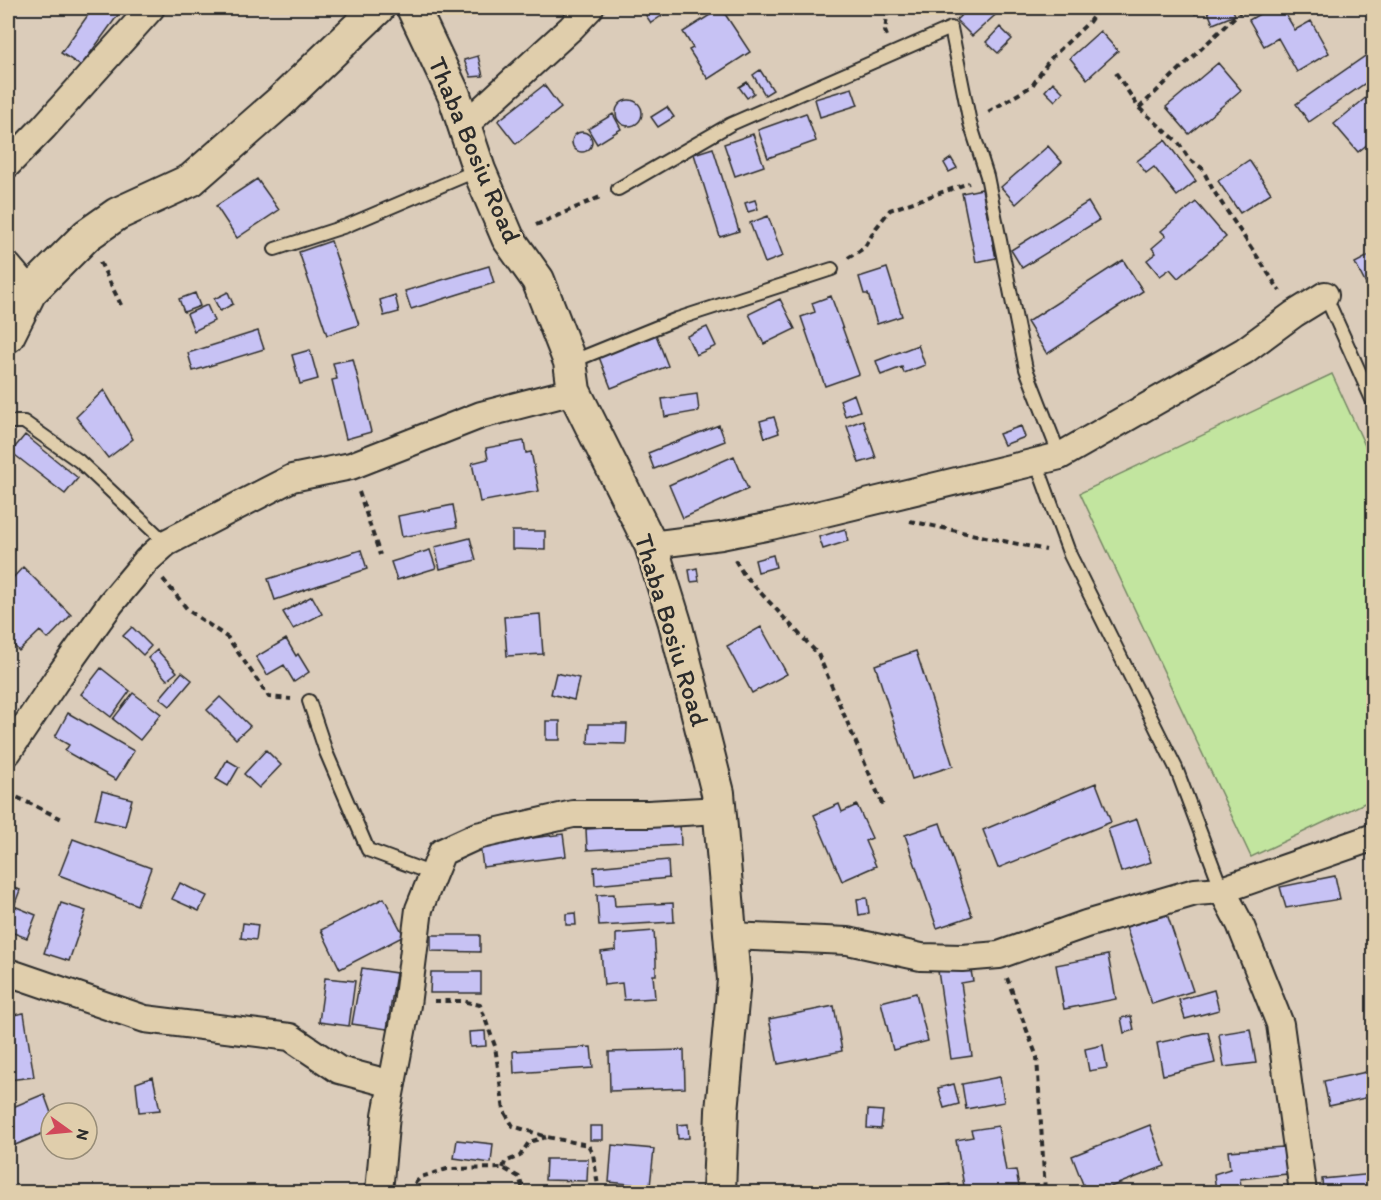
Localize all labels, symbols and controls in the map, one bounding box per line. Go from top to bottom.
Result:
street label: Thaba Bosiu Road [421,52,529,249]
street label: Thaba Bosiu Road [628,530,717,731]
north arrow [39,1101,99,1161]
text: N [72,1127,94,1142]

